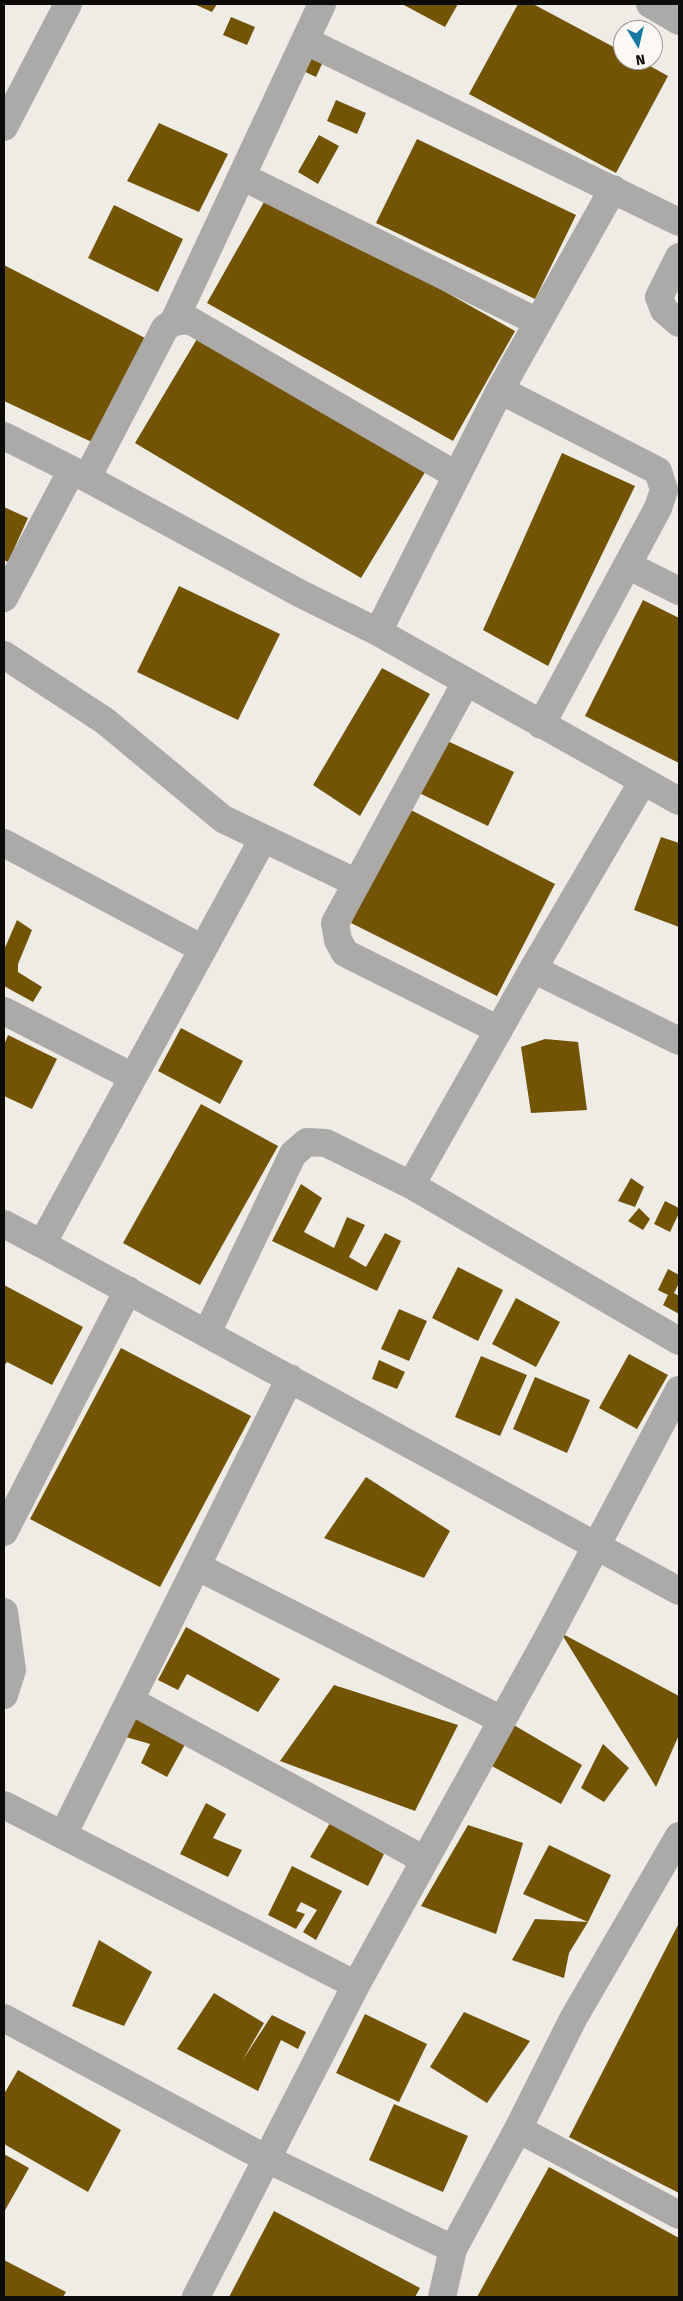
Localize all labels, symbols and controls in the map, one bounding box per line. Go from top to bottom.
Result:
north arrow [613,20,663,70]
text: N [634,50,646,68]

